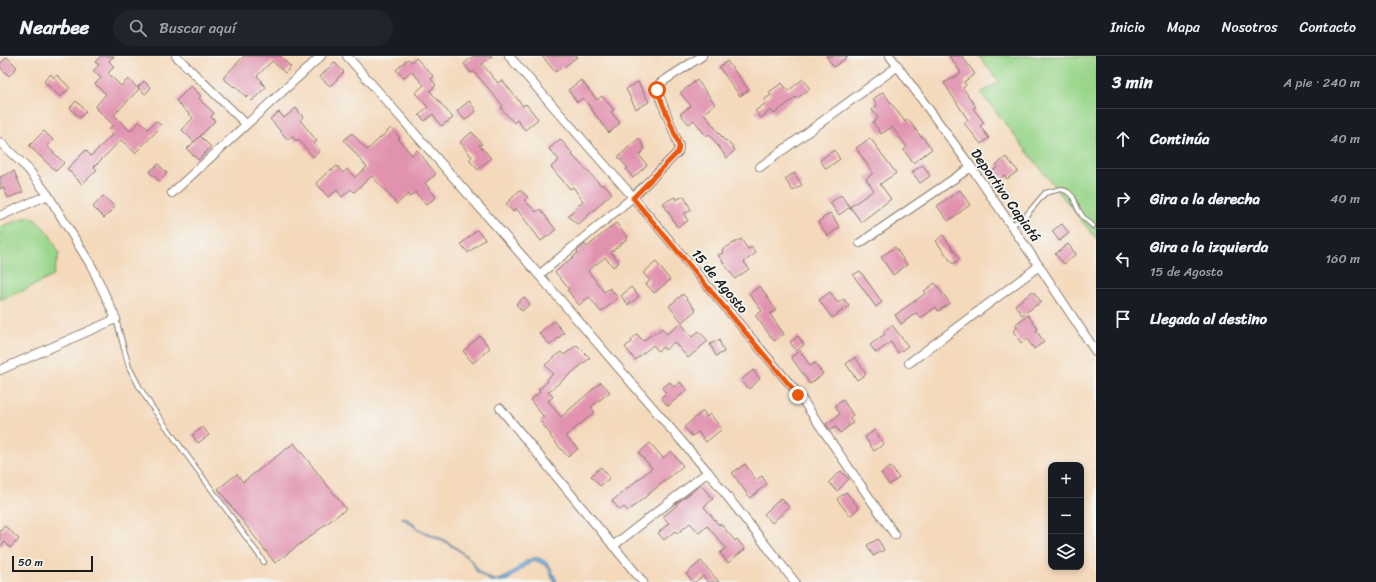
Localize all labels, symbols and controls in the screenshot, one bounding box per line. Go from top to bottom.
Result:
search box [113,10,393,46]
text: Nearbee [20,11,89,44]
text: Buscar aquí [159,15,236,41]
text: Inicio [1110,15,1145,40]
text: Mapa [1167,15,1200,40]
text: Nosotros [1222,15,1277,40]
text: Contacto [1299,15,1356,40]
icon: search [127,17,149,39]
text: 3 min [1112,67,1153,97]
text: A pie · 240 m [1284,71,1360,94]
route start [648,81,666,99]
text: Continúa [1150,126,1209,152]
text: 40 m [1330,127,1360,150]
icon: ahead [1112,128,1134,150]
street label: Deportivo Capiatá [964,143,1047,247]
text: Gira a la derecha [1150,186,1260,212]
text: 40 m [1330,187,1360,210]
icon: right [1112,188,1134,210]
text: Gira a la izquierda [1150,234,1268,260]
street label: 15 de Agosto [685,243,754,319]
text: 160 m [1325,247,1360,270]
icon: left [1112,248,1134,270]
text: 15 de Agosto [1150,260,1223,283]
text: Llegada al destino [1150,306,1267,332]
icon: arrive [1112,308,1134,330]
route end [789,386,807,404]
map controls [1048,462,1084,570]
button: + [1048,462,1084,498]
button: − [1048,498,1084,534]
button: layers [1048,534,1084,570]
text: 50 m [18,553,43,572]
scale bar [12,554,93,573]

